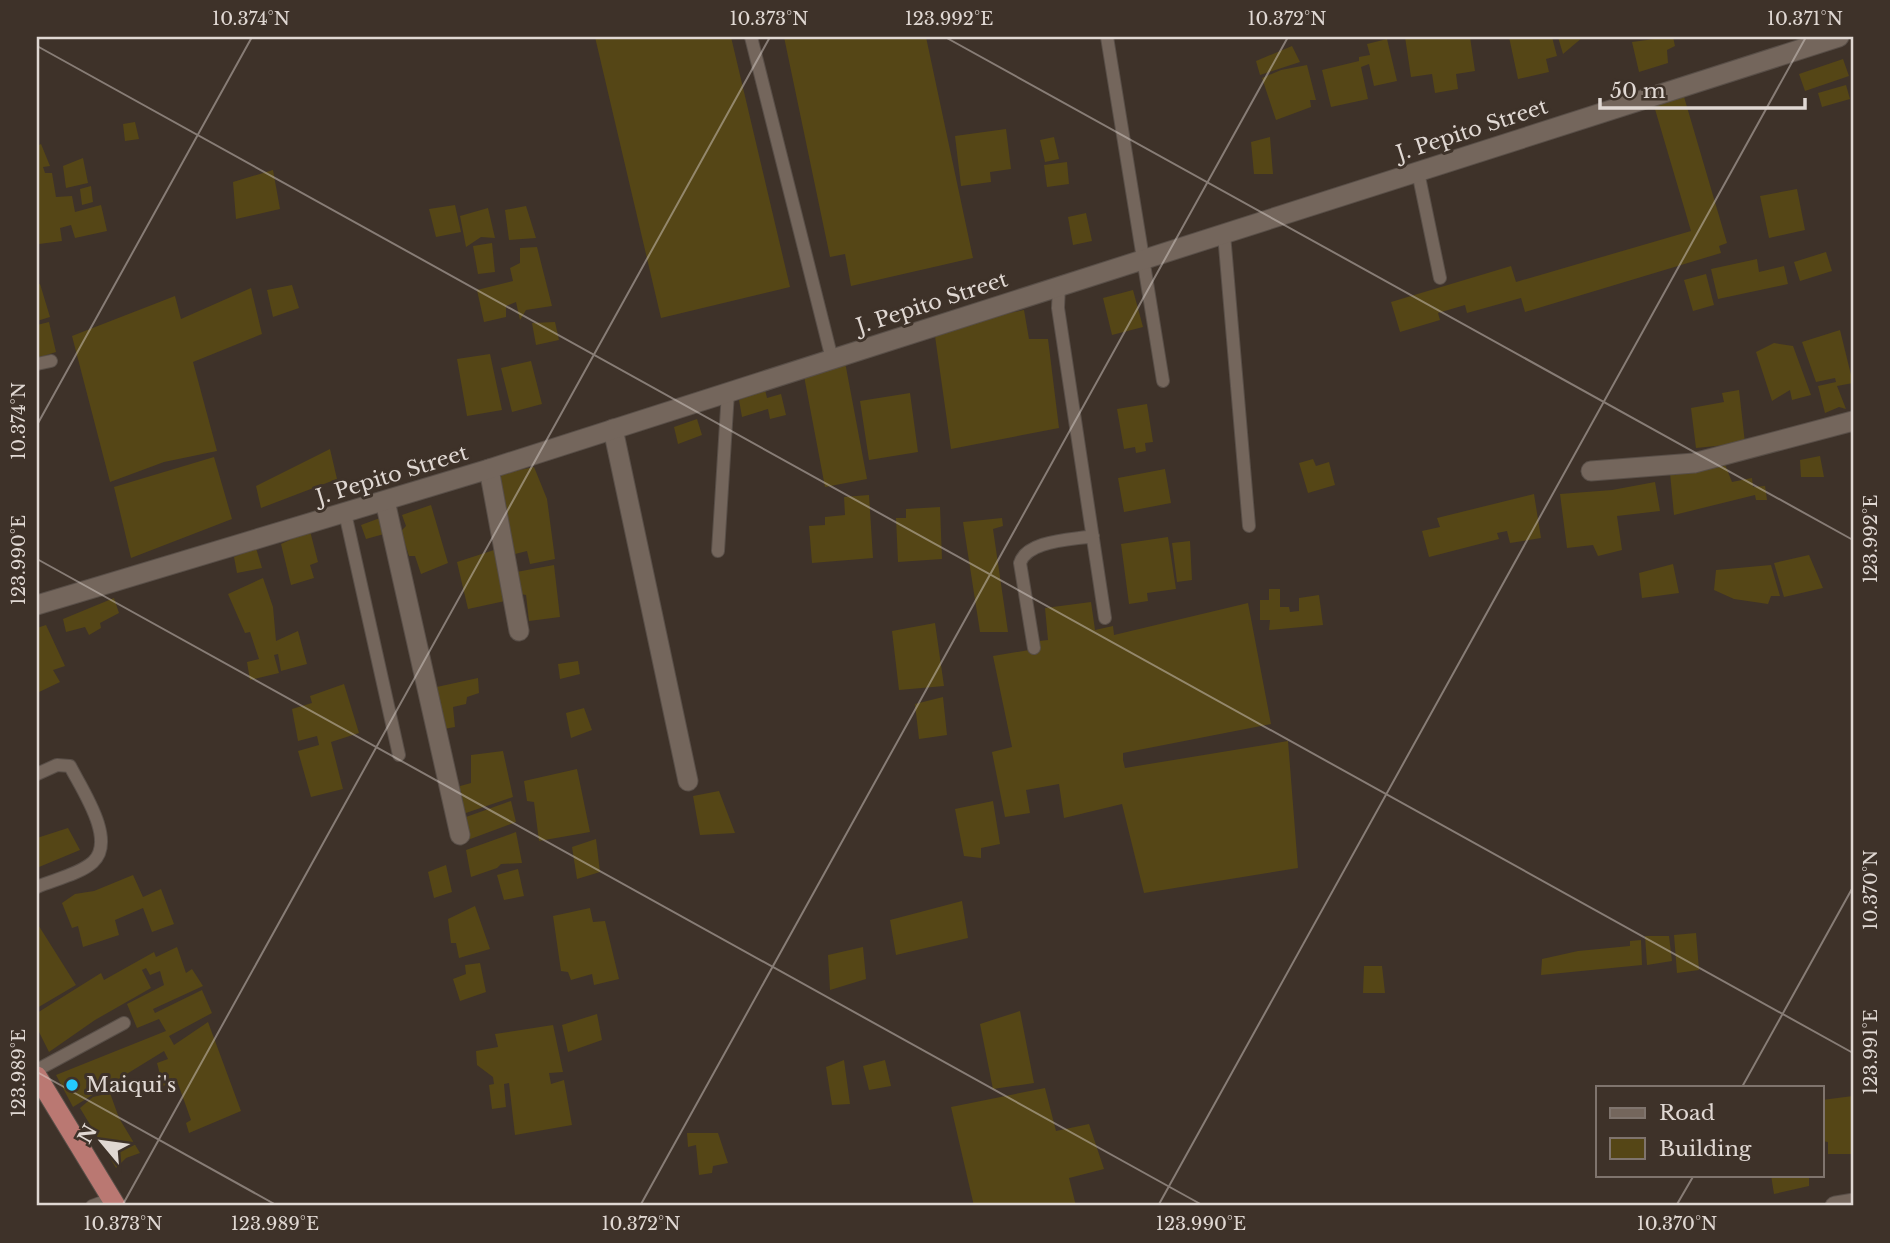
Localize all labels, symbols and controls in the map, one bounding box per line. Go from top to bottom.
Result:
text: 10.374°N [212,8,290,30]
text: 10.373°N [730,8,808,30]
text: 123.992°E [905,8,993,30]
text: 10.372°N [1248,8,1326,30]
text: 10.371°N [1767,8,1843,30]
scale bar [1600,66,1804,110]
text: 50 m [1610,78,1666,104]
street label: J. Pepito Street [1390,93,1551,168]
street label: J. Pepito Street [850,266,1011,341]
text: 10.374°N [8,382,30,460]
street label: J. Pepito Street [310,440,471,511]
text: 123.992°E [1860,495,1882,583]
text: 123.990°E [8,515,30,605]
text: 10.370°N [1860,850,1882,930]
text: 123.991°E [1860,1009,1882,1095]
text: 123.989°E [8,1029,30,1117]
place label: Maiqui's [86,1072,176,1098]
marker: Maiqui's [64,1077,80,1093]
legend [1596,1086,1824,1176]
text: Road [1659,1100,1715,1126]
north arrow [66,1106,136,1176]
text: N [73,1120,102,1147]
text: Building [1659,1136,1752,1162]
text: 10.373°N [84,1213,162,1235]
text: 123.989°E [231,1213,319,1235]
text: 10.372°N [602,1213,680,1235]
text: 123.990°E [1156,1213,1246,1235]
text: 10.370°N [1637,1213,1717,1235]

